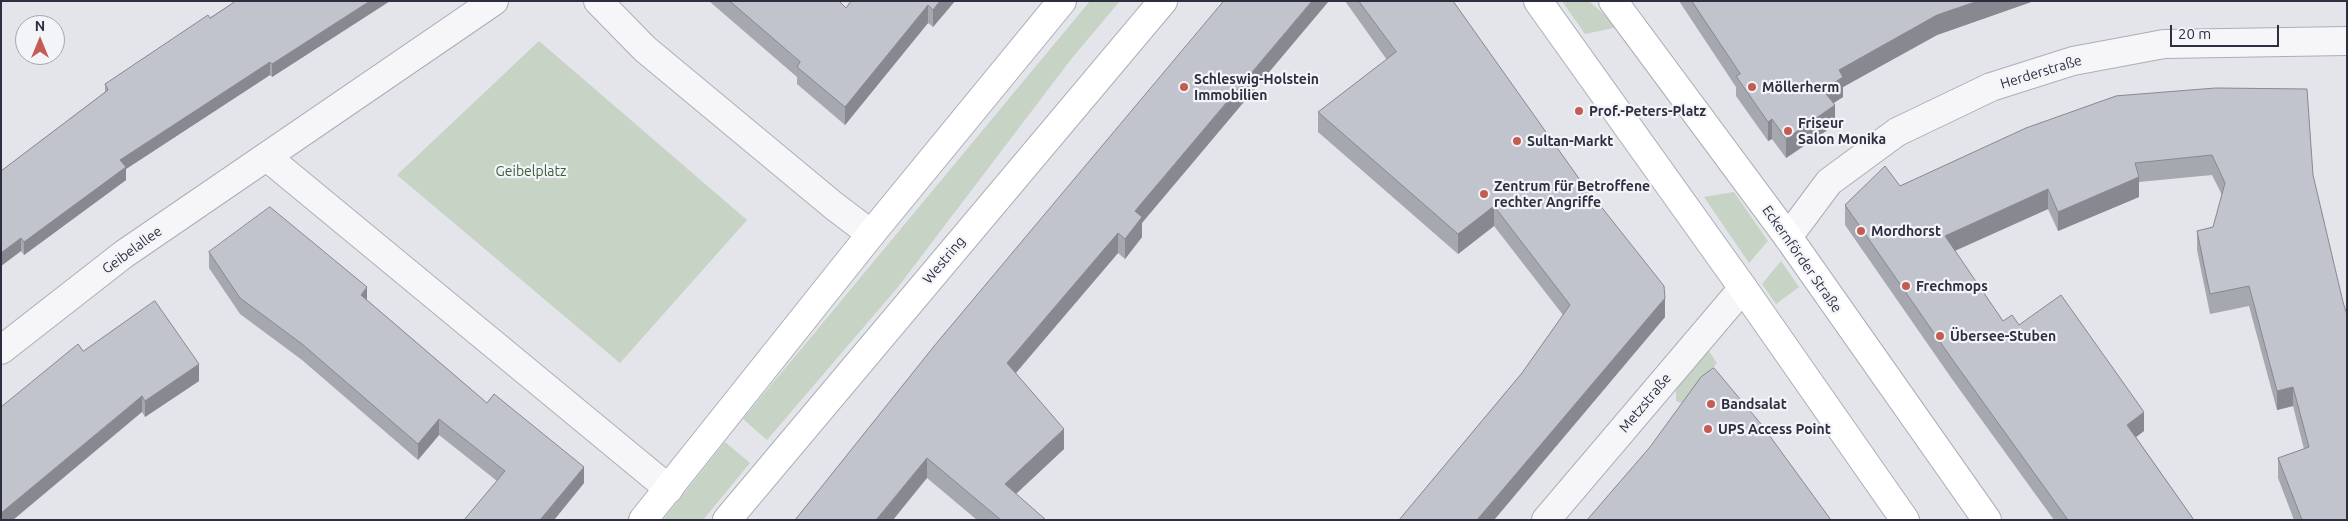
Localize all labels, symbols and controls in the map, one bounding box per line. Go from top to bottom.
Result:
north arrow [15,15,65,65]
scale bar [2173,15,2282,47]
text: N [35,18,45,34]
text: 20 m [2178,25,2211,42]
street label: Herderstraße [1998,52,2084,92]
place label: Schleswig-Holstein Immobilien [1194,71,1319,104]
place label: Möllerherm [1762,79,1839,95]
marker: Schleswig-Holstein Immobilien [1178,81,1190,93]
marker: Möllerherm [1746,81,1758,93]
place label: Prof.-Peters-Platz [1589,103,1706,119]
marker: Prof.-Peters-Platz [1573,105,1585,117]
place label: Friseur Salon Monika [1798,115,1886,148]
marker: Friseur Salon Monika [1782,125,1794,137]
place label: Sultan-Markt [1527,133,1613,149]
marker: Sultan-Markt [1511,135,1523,147]
park label: Geibelplatz [495,163,567,179]
place label: Zentrum für Betroffene rechter Angriffe [1494,178,1650,210]
marker: Zentrum für Betroffene rechter Angriffe [1478,188,1490,200]
street label: Eckernförder Straße [1759,202,1845,316]
street label: Geibelallee [99,223,165,277]
place label: Mordhorst [1871,223,1941,239]
marker: Mordhorst [1855,225,1867,237]
street label: Westring [919,233,969,287]
place label: Frechmops [1916,278,1988,294]
marker: Frechmops [1900,280,1912,292]
place label: Übersee-Stuben [1950,328,2056,344]
marker: Übersee-Stuben [1934,330,1946,342]
street label: Metzstraße [1615,370,1675,436]
place label: Bandsalat [1721,396,1787,412]
marker: Bandsalat [1705,398,1717,410]
place label: UPS Access Point [1718,421,1831,437]
marker: UPS Access Point [1702,423,1714,435]

